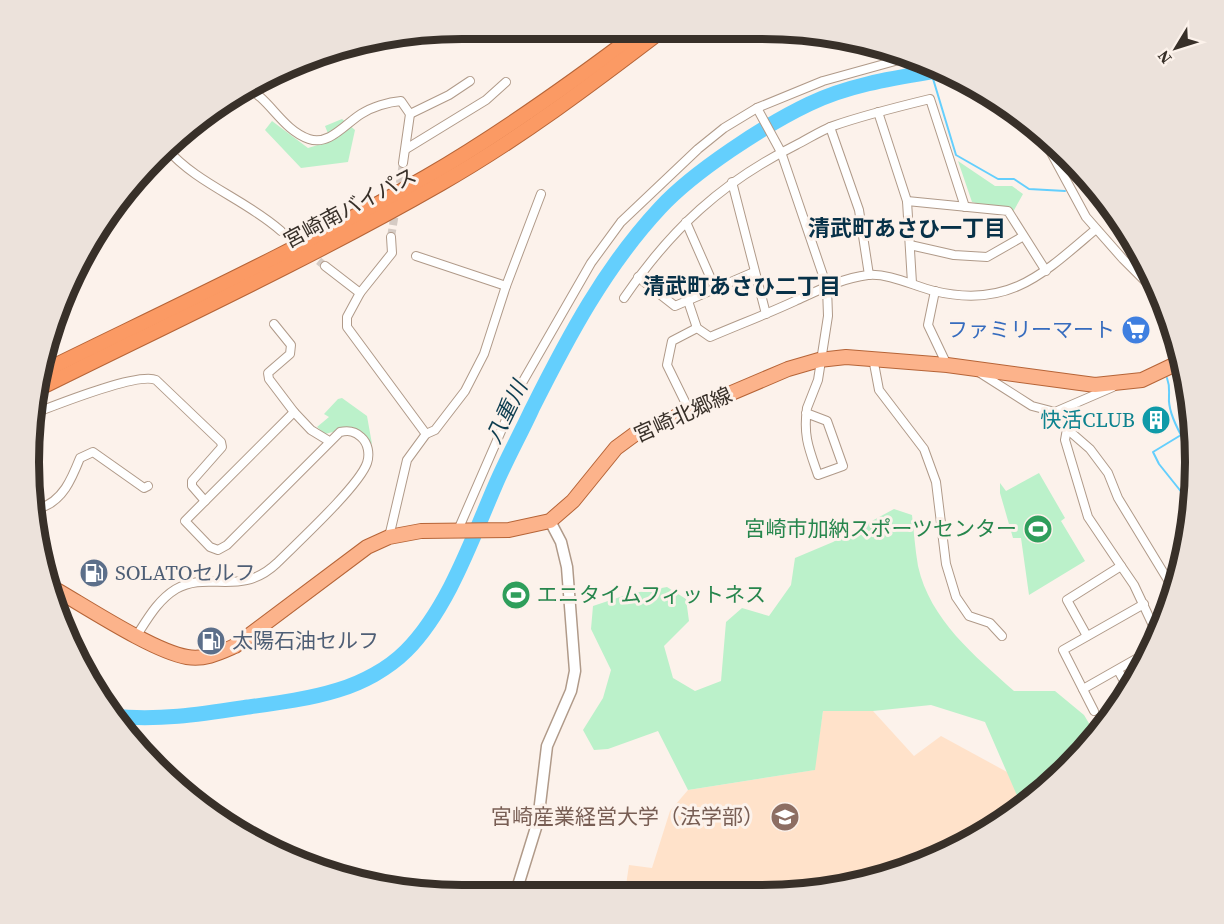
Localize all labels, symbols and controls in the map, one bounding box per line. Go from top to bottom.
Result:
north arrow [1146,18,1206,78]
text: N [1152,46,1176,69]
street label: 宮崎南バイパス [278,160,421,255]
district label: 清武町あさひ一丁目 [808,213,1006,243]
district label: 清武町あさひ二丁目 [643,271,841,301]
supermarket icon: ファミリーマート [1120,314,1152,346]
place label: ファミリーマート [947,315,1115,344]
water label: 八重川 [478,374,535,448]
street label: 宮崎北郷線 [629,380,737,449]
building icon: 快活CLUB [1140,404,1172,436]
place label: 快活CLUB [1040,405,1135,434]
sports icon: 宮崎市加納スポーツセンター [1022,513,1054,545]
place label: 宮崎市加納スポーツセンター [744,514,1017,543]
fuel station icon: SOLATOセルフ [78,557,110,589]
place label: SOLATOセルフ [115,558,256,587]
sports icon: エニタイムフィットネス [500,579,532,611]
place label: エニタイムフィットネス [537,580,766,609]
fuel station icon: 太陽石油セルフ [195,625,227,657]
place label: 太陽石油セルフ [232,626,379,655]
school or university icon: 宮崎産業経営大学（法学部） [769,801,801,833]
place label: 宮崎産業経営大学（法学部） [491,802,764,831]

